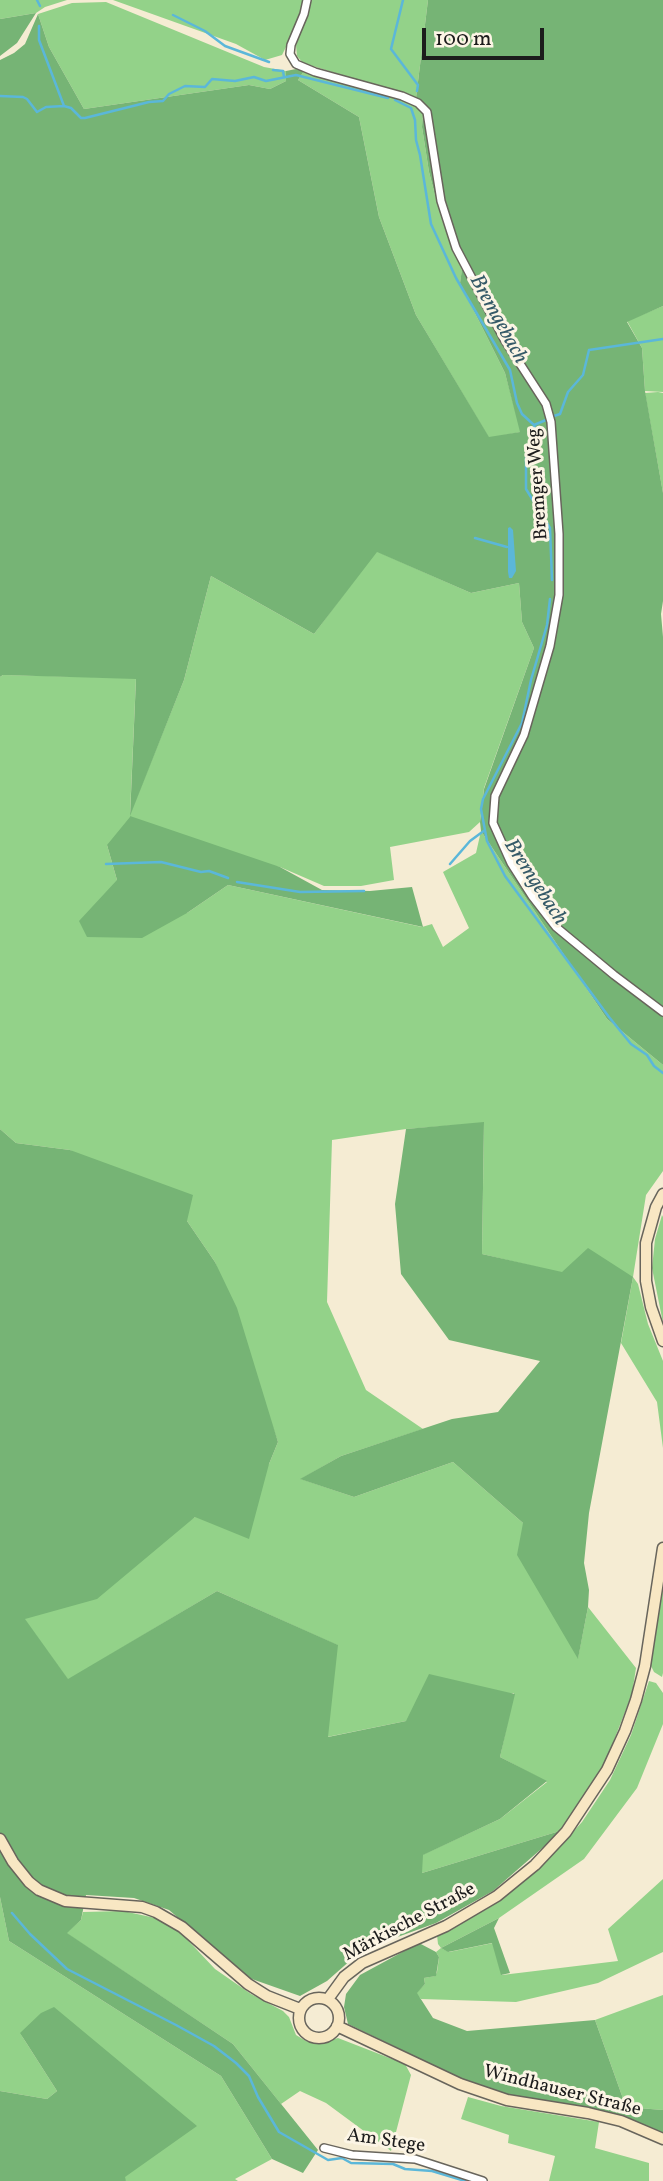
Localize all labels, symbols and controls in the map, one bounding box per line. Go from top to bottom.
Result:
scale bar [425,14,548,58]
text: 100 m [435,25,492,54]
water label: Bremgebach [462,271,532,369]
street label: Bremger Weg [524,427,554,541]
water label: Bremgebach [497,835,571,931]
street label: Märkische Straße [340,1879,480,1967]
street label: Windhauser Straße [481,2061,643,2123]
street label: Am Stege [345,2125,427,2159]

